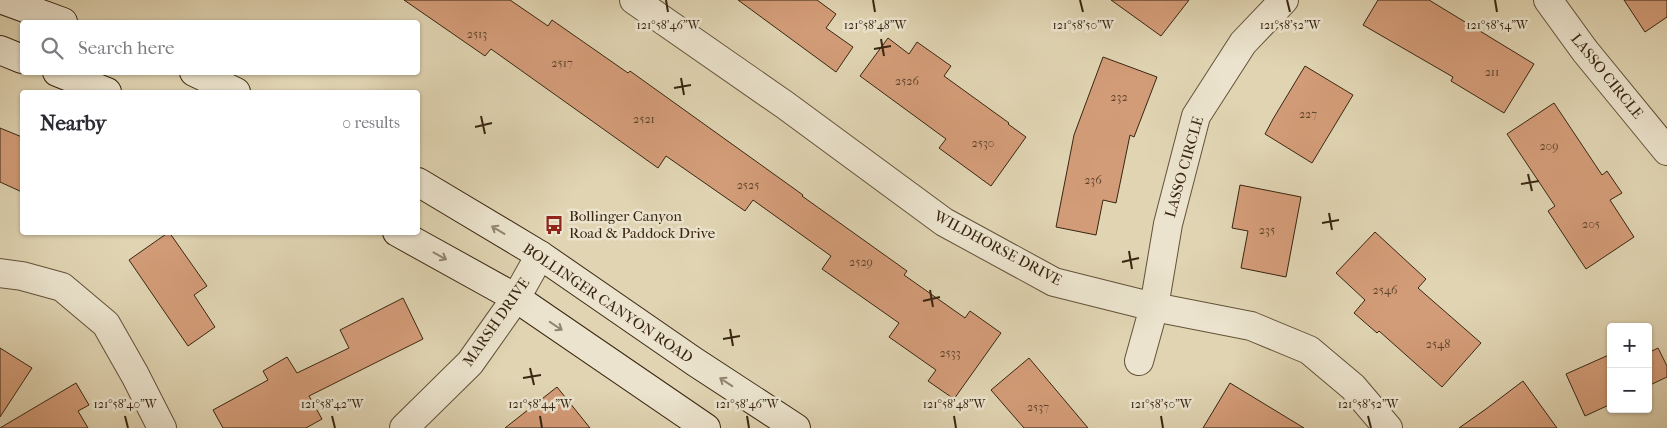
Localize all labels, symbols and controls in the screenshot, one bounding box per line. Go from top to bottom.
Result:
text: 121°58'46"W [637,18,701,32]
text: 121°58'48"W [844,18,907,32]
text: 121°58'50"W [1052,18,1115,32]
text: 121°58'52"W [1260,18,1322,32]
text: 121°58'54"W [1466,18,1529,32]
search box [20,20,420,75]
house number: 2513 [467,27,487,41]
street label: LASSO CIRCLE [1567,30,1647,122]
icon: search [38,34,66,62]
text: Search here [78,37,174,59]
house number: 2517 [551,56,573,70]
house number: 211 [1485,65,1499,79]
house number: 2526 [895,74,920,88]
house number: 232 [1110,90,1128,104]
house number: 227 [1299,107,1317,121]
text: Nearby [40,111,106,135]
house number: 2521 [633,112,655,126]
text: 0 results [342,113,400,132]
street label: LASSO CIRCLE [1161,114,1207,220]
house number: 2530 [972,136,994,150]
house number: 209 [1539,139,1559,153]
house number: 236 [1084,173,1102,187]
house number: 2525 [737,178,759,192]
street label: WILDHORSE DRIVE [930,206,1065,289]
place label: Bollinger Canyon Road & Paddock Drive [569,207,716,242]
bus stop icon: Bollinger Canyon Road & Paddock Drive [543,214,565,236]
house number: 205 [1582,217,1600,231]
house number: 235 [1259,223,1275,237]
one-way arrow [491,225,506,235]
street label: BOLLINGER CANYON ROAD [520,239,696,367]
one-way arrow [432,252,447,261]
house number: 2529 [849,255,873,269]
street label: MARSH DRIVE [459,274,533,370]
house number: 2546 [1373,283,1398,297]
one-way arrow [549,321,563,331]
map controls [1607,323,1652,413]
button: + [1607,323,1652,368]
house number: 2548 [1426,337,1450,351]
house number: 2533 [939,346,961,360]
button: − [1607,368,1652,413]
one-way arrow [719,377,733,387]
text: 121°58'40"W [93,397,158,411]
text: 121°58'42"W [301,397,365,411]
text: 121°58'44"W [508,397,573,411]
text: 121°58'46"W [716,397,780,411]
text: 121°58'48"W [923,397,986,411]
text: 121°58'50"W [1130,397,1193,411]
text: 121°58'52"W [1338,397,1400,411]
house number: 2537 [1027,400,1049,414]

